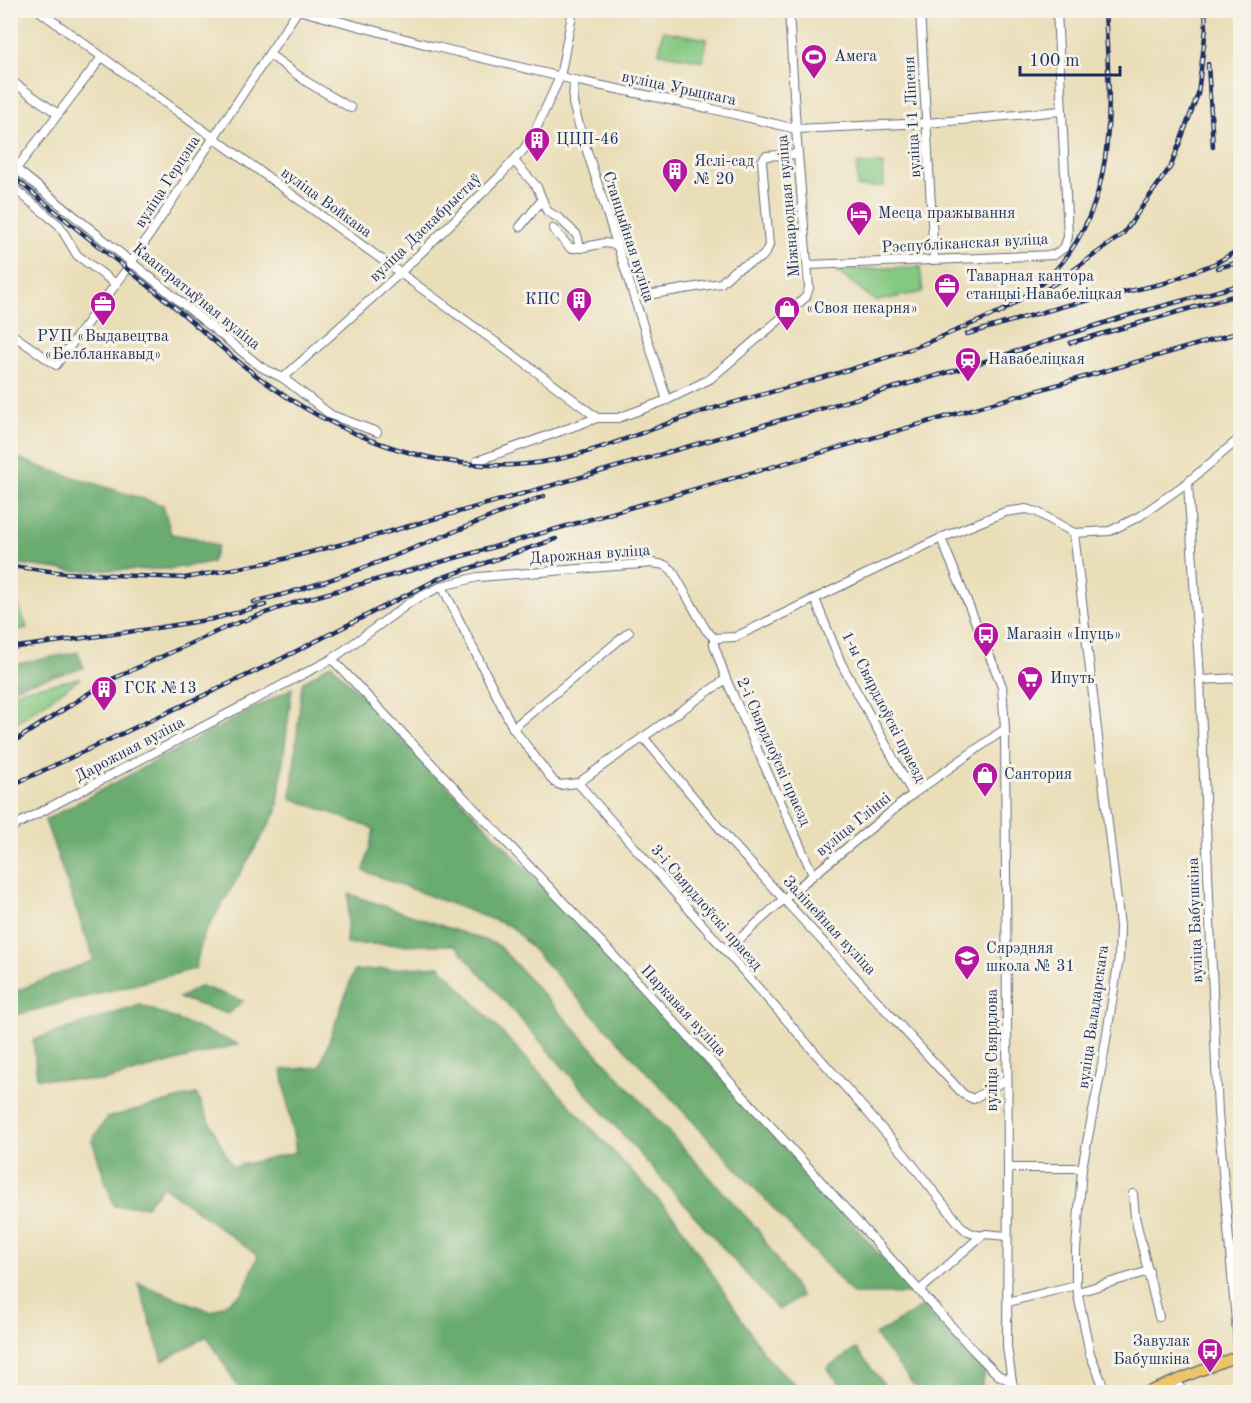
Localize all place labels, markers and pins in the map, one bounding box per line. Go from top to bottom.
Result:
sports icon: Амега [799,42,829,80]
place label: Амега [834,49,877,65]
building icon: ЦЦП-46 [522,125,552,163]
place label: ЦЦП-46 [556,132,619,148]
place label: Яслі-сад № 20 [694,154,754,188]
building icon: Яслі-сад № 20 [660,156,690,194]
hotel icon: Месца пражывання [844,199,874,237]
place label: Месца пражывання [878,206,1015,222]
place label: Таварная кантора станцыі Навабеліцкая [966,269,1122,303]
office icon: Таварная кантора станцыі Навабеліцкая [932,271,962,309]
building icon: КПС [564,285,594,323]
office icon: РУП «Выдавецтва «Белбланкавыд» [88,289,118,327]
place label: КПС [525,292,560,308]
shop icon: «Своя пекарня» [772,294,802,332]
place label: «Своя пекарня» [806,301,918,317]
place label: РУП «Выдавецтва «Белбланкавыд» [37,329,169,363]
station icon: Навабеліцкая [953,345,983,383]
place label: Навабеліцкая [988,352,1085,368]
bus stop icon: Магазін «Іпуць» [971,620,1001,658]
place label: Магазін «Іпуць» [1006,627,1121,643]
supermarket icon: Ипуть [1015,664,1045,702]
place label: Ипуть [1050,671,1095,687]
building icon: ГСК №13 [89,674,119,712]
place label: ГСК №13 [124,681,197,697]
shop icon: Сантория [970,760,1000,798]
place label: Сантория [1004,767,1072,783]
place label: Сярэдняя школа № 31 [986,941,1075,975]
school or university icon: Сярэдняя школа № 31 [952,943,982,981]
place label: Завулак Бабушкіна [1113,1334,1190,1368]
bus stop icon: Завулак Бабушкіна [1195,1336,1225,1374]

